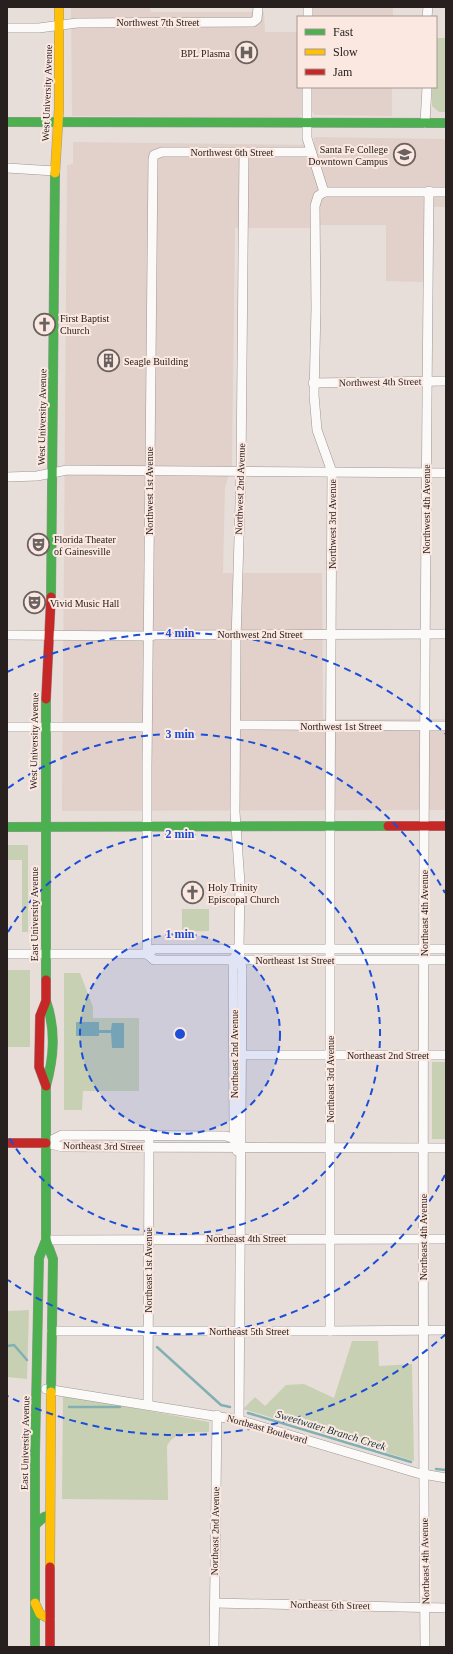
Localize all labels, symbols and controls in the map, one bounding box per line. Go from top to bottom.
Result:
legend [297,16,437,88]
street label: Northwest 7th Street [117,17,200,28]
text: Fast [333,25,354,39]
hospital icon: BPL Plasma [233,40,259,66]
street label: West University Avenue [40,44,54,142]
text: Slow [333,45,358,59]
place label: BPL Plasma [181,48,231,59]
text: Jam [333,65,353,79]
school or university icon: Santa Fe College Downtown Campus [391,142,417,168]
place label: Santa Fe College Downtown Campus [308,144,389,167]
street label: Northwest 6th Street [191,147,274,158]
church icon: First Baptist Church [31,311,57,337]
place label: First Baptist Church [60,313,109,336]
building icon: Seagle Building [95,348,121,374]
place label: Seagle Building [124,356,188,367]
street label: West University Avenue [36,368,48,465]
street label: Northwest 4th Street [339,376,422,388]
street label: Northwest 2nd Avenue [233,443,247,535]
street label: Northwest 1st Avenue [144,446,155,535]
street label: Northwest 4th Avenue [421,464,432,554]
street label: Northwest 3rd Avenue [327,479,338,569]
theatre icon: Florida Theater of Gainesville [25,532,51,558]
place label: Florida Theater of Gainesville [54,534,116,557]
theatre icon: Vivid Music Hall [22,590,48,616]
place label: Vivid Music Hall [50,598,120,609]
text: 4 min [165,626,195,640]
street label: Northwest 2nd Street [218,629,303,640]
street label: West University Avenue [28,692,40,789]
street label: Northwest 1st Street [300,721,382,732]
text: 3 min [165,727,195,741]
text: 2 min [165,827,195,841]
street label: East University Avenue [29,866,40,961]
street label: Northeast 4th Avenue [419,869,430,956]
church icon: Holy Trinity Episcopal Church [180,880,206,906]
place label: Holy Trinity Episcopal Church [208,882,279,905]
text: 1 min [165,927,195,941]
street label: Northeast 1st Street [256,955,335,966]
street label: Northeast 2nd Avenue [229,1009,240,1098]
centre of rings [173,1027,187,1041]
street label: Northeast 3rd Avenue [325,1035,336,1123]
street label: Northeast 2nd Street [347,1050,429,1061]
street label: Northeast 3rd Street [63,1140,144,1152]
street label: Northeast 4th Avenue [418,1193,429,1280]
street label: Northeast 1st Avenue [143,1227,154,1313]
street label: Northeast 4th Street [206,1233,286,1244]
street label: Northeast 5th Street [209,1326,289,1337]
street label: East University Avenue [19,1395,31,1490]
water label: Sweetwater Branch Creek [275,1408,389,1453]
street label: Northeast Boulevard [226,1412,308,1446]
street label: Northeast 2nd Avenue [209,1486,221,1575]
street label: Northeast 4th Avenue [419,1517,431,1604]
street label: Northeast 6th Street [290,1599,370,1611]

